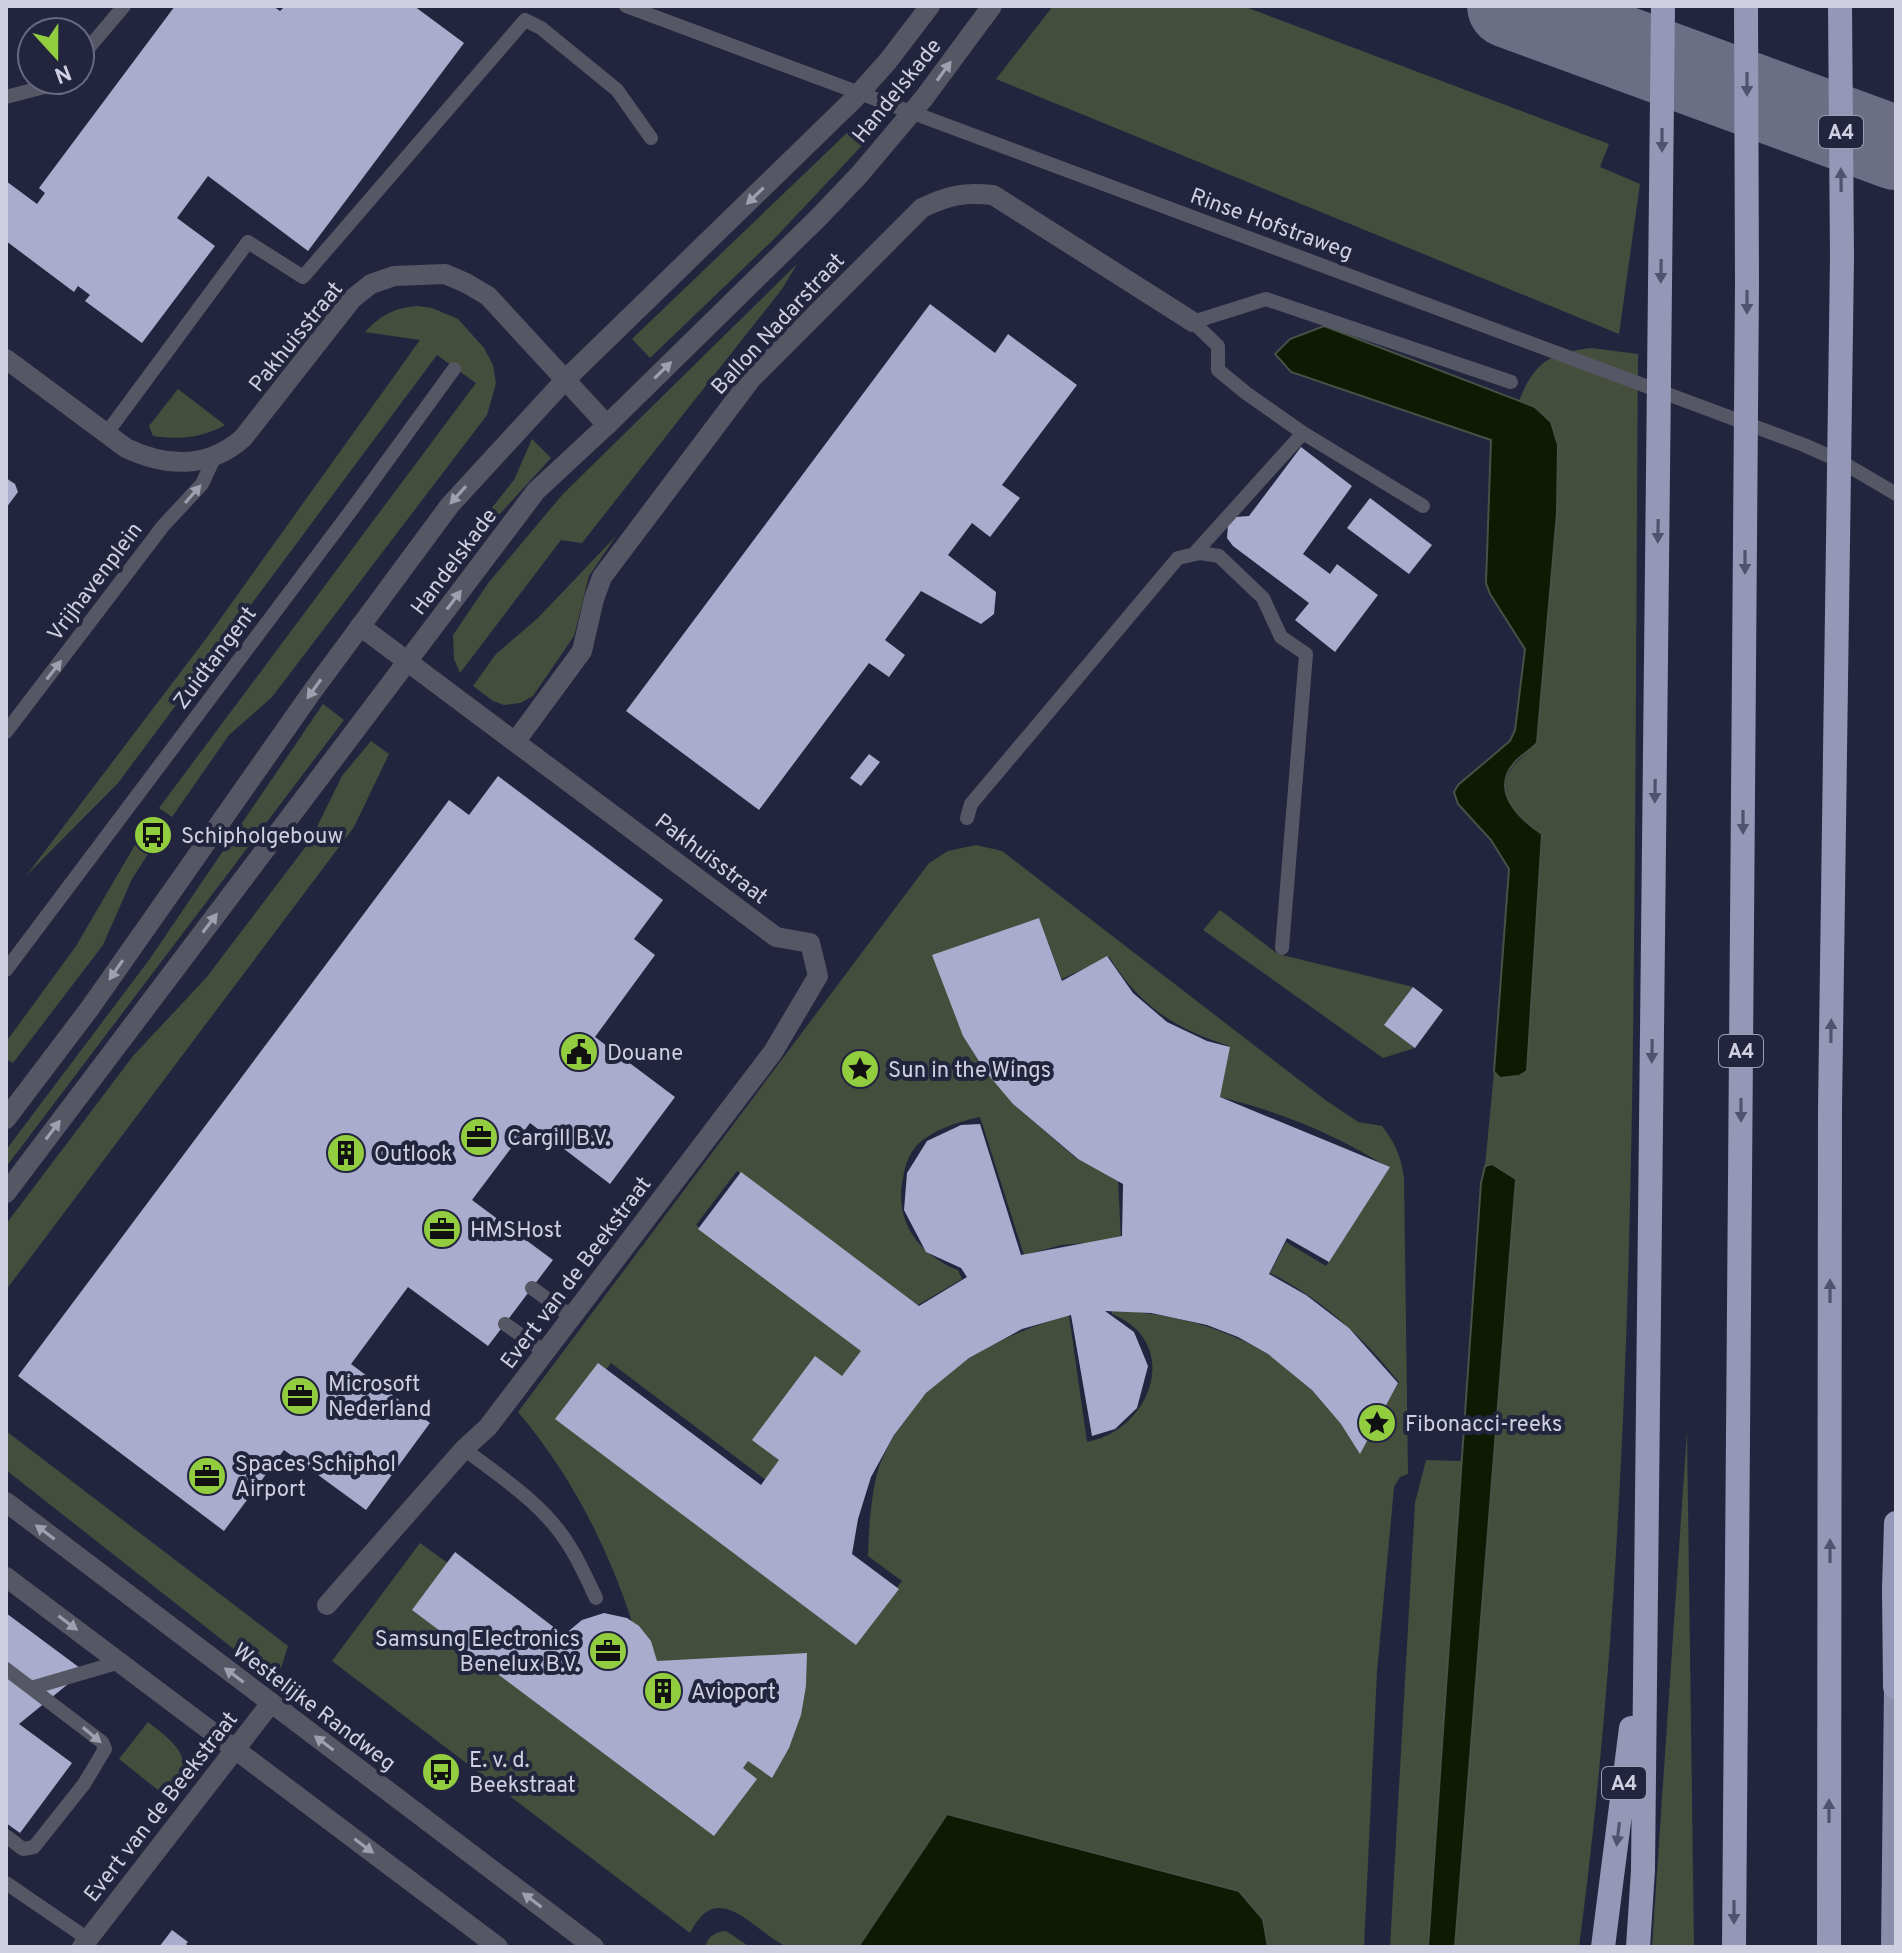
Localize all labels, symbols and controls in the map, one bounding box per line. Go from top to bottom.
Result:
north arrow [16,16,96,96]
street label: Handelskade [848,34,948,149]
text: N [50,57,74,88]
one-way arrow [935,61,951,81]
one-way arrow [1741,72,1753,97]
road number: A4 [1819,116,1863,148]
one-way arrow [1656,128,1668,153]
one-way arrow [1835,167,1848,192]
street label: Rinse Hofstraweg [1186,183,1356,267]
one-way arrow [746,187,765,205]
street label: Ballon Nadarstraat [706,248,851,401]
one-way arrow [1655,259,1667,284]
street label: Pakhuisstraat [244,277,350,398]
one-way arrow [1741,290,1753,315]
one-way arrow [653,362,672,380]
one-way arrow [184,484,202,503]
one-way arrow [450,485,467,505]
street label: Handelskade [406,504,504,621]
street label: Vrijhavenplein [43,518,149,647]
one-way arrow [1652,519,1664,544]
one-way arrow [1739,550,1751,575]
one-way arrow [446,589,462,610]
street label: Zuidtangent [169,602,263,715]
one-way arrow [45,660,61,680]
one-way arrow [307,678,322,699]
one-way arrow [1649,779,1661,804]
street label: Pakhuisstraat [649,809,772,911]
one-way arrow [1737,810,1749,835]
bus stop icon: Schipholgebouw [132,814,174,856]
place label: Schipholgebouw [181,824,343,851]
one-way arrow [201,913,217,933]
one-way arrow [109,960,124,981]
one-way arrow [1825,1018,1837,1043]
public building icon: Douane [558,1031,600,1073]
road number: A4 [1719,1035,1763,1067]
one-way arrow [1646,1039,1658,1064]
place label: Douane [607,1041,683,1068]
place icon: Sun in the Wings [839,1048,881,1090]
place label: Sun in the Wings [888,1058,1051,1085]
one-way arrow [1735,1098,1747,1123]
office icon: Cargill B.V. [458,1116,500,1158]
one-way arrow [45,1120,60,1141]
place label: Cargill B.V. [507,1126,610,1153]
building icon: Outlook [325,1132,367,1174]
place label: Outlook [374,1142,453,1169]
street label: Evert van de Beekstraat [496,1172,658,1375]
office icon: HMSHost [421,1208,463,1250]
place label: HMSHost [470,1218,562,1245]
one-way arrow [1824,1278,1836,1303]
place label: Microsoft Nederland [328,1372,431,1424]
office icon: Microsoft Nederland [279,1375,321,1417]
place icon: Fibonacci-reeks [1356,1402,1398,1444]
place label: Fibonacci-reeks [1405,1412,1562,1439]
place label: Spaces Schiphol Airport [235,1452,396,1504]
office icon: Spaces Schiphol Airport [186,1455,228,1497]
one-way arrow [35,1525,55,1541]
one-way arrow [1824,1538,1836,1563]
one-way arrow [58,1615,79,1631]
place label: Samsung Electronics Benelux B.V. [375,1627,580,1679]
office icon: Samsung Electronics Benelux B.V. [587,1630,629,1672]
street label: Westelijke Randweg [227,1638,400,1778]
one-way arrow [224,1667,244,1683]
building icon: Avioport [642,1670,684,1712]
place label: Avioport [691,1680,776,1707]
street label: Evert van de Beekstraat [79,1707,245,1908]
one-way arrow [82,1726,102,1743]
one-way arrow [314,1736,334,1752]
place label: E. v. d. Beekstraat [469,1748,576,1800]
bus stop icon: E. v. d. Beekstraat [420,1751,462,1793]
road number: A4 [1602,1767,1646,1799]
one-way arrow [1823,1798,1835,1823]
one-way arrow [1611,1822,1624,1847]
one-way arrow [354,1838,374,1854]
one-way arrow [521,1893,542,1908]
one-way arrow [1728,1900,1740,1925]

